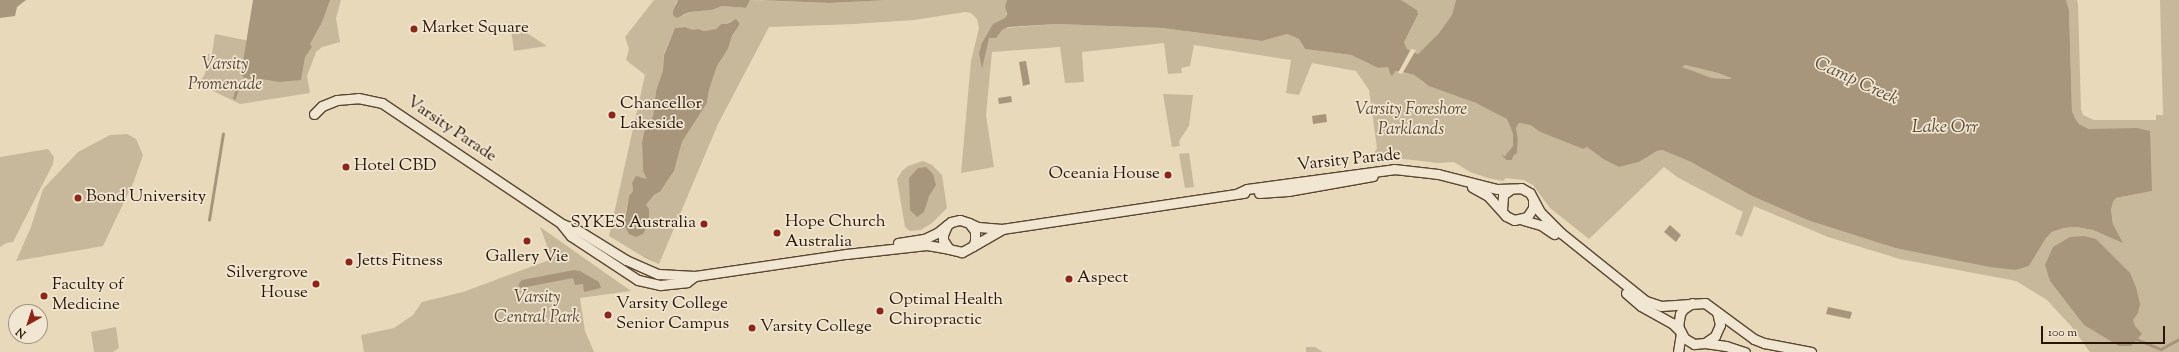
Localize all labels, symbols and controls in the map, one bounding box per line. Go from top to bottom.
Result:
place label: Market Square [422,19,529,39]
marker: Market Square [409,24,419,34]
water label: Camp Creek [1810,53,1902,111]
park label: Varsity Promenade [188,56,262,96]
street label: Varsity Parade [402,92,500,168]
place label: Chancellor Lakeside [620,95,702,135]
park label: Varsity Foreshore Parklands [1355,101,1467,141]
marker: Chancellor Lakeside [607,110,617,120]
water label: Lake Orr [1912,117,1978,139]
street label: Varsity Parade [1296,145,1402,177]
place label: Hotel CBD [354,157,437,177]
marker: Hotel CBD [341,162,351,172]
place label: Oceania House [1049,165,1160,185]
marker: Oceania House [1163,170,1173,180]
place label: Bond University [86,188,206,208]
marker: Bond University [73,193,83,203]
place label: Hope Church Australia [785,213,886,253]
place label: SYKES Australia [571,214,696,234]
marker: SYKES Australia [699,219,709,229]
marker: Hope Church Australia [772,228,782,238]
marker: Gallery Vie [522,236,532,246]
place label: Gallery Vie [486,248,568,268]
place label: Jetts Fitness [357,252,443,272]
marker: Jetts Fitness [344,257,354,267]
place label: Silvergrove House [226,264,308,304]
place label: Aspect [1077,269,1128,289]
marker: Aspect [1064,274,1074,284]
place label: Faculty of Medicine [52,276,124,316]
marker: Silvergrove House [311,279,321,289]
park label: Varsity Central Park [494,289,580,329]
marker: Faculty of Medicine [39,291,49,301]
place label: Optimal Health Chiropractic [889,291,1003,331]
place label: Varsity College Senior Campus [616,295,729,335]
north arrow [8,304,48,344]
marker: Optimal Health Chiropractic [874,305,886,317]
marker: Varsity College Senior Campus [603,310,613,320]
place label: Varsity College [760,318,872,338]
scale bar [2043,318,2167,344]
marker: Varsity College [747,323,757,333]
text: N [13,324,30,342]
text: 100 m [2048,324,2077,342]

